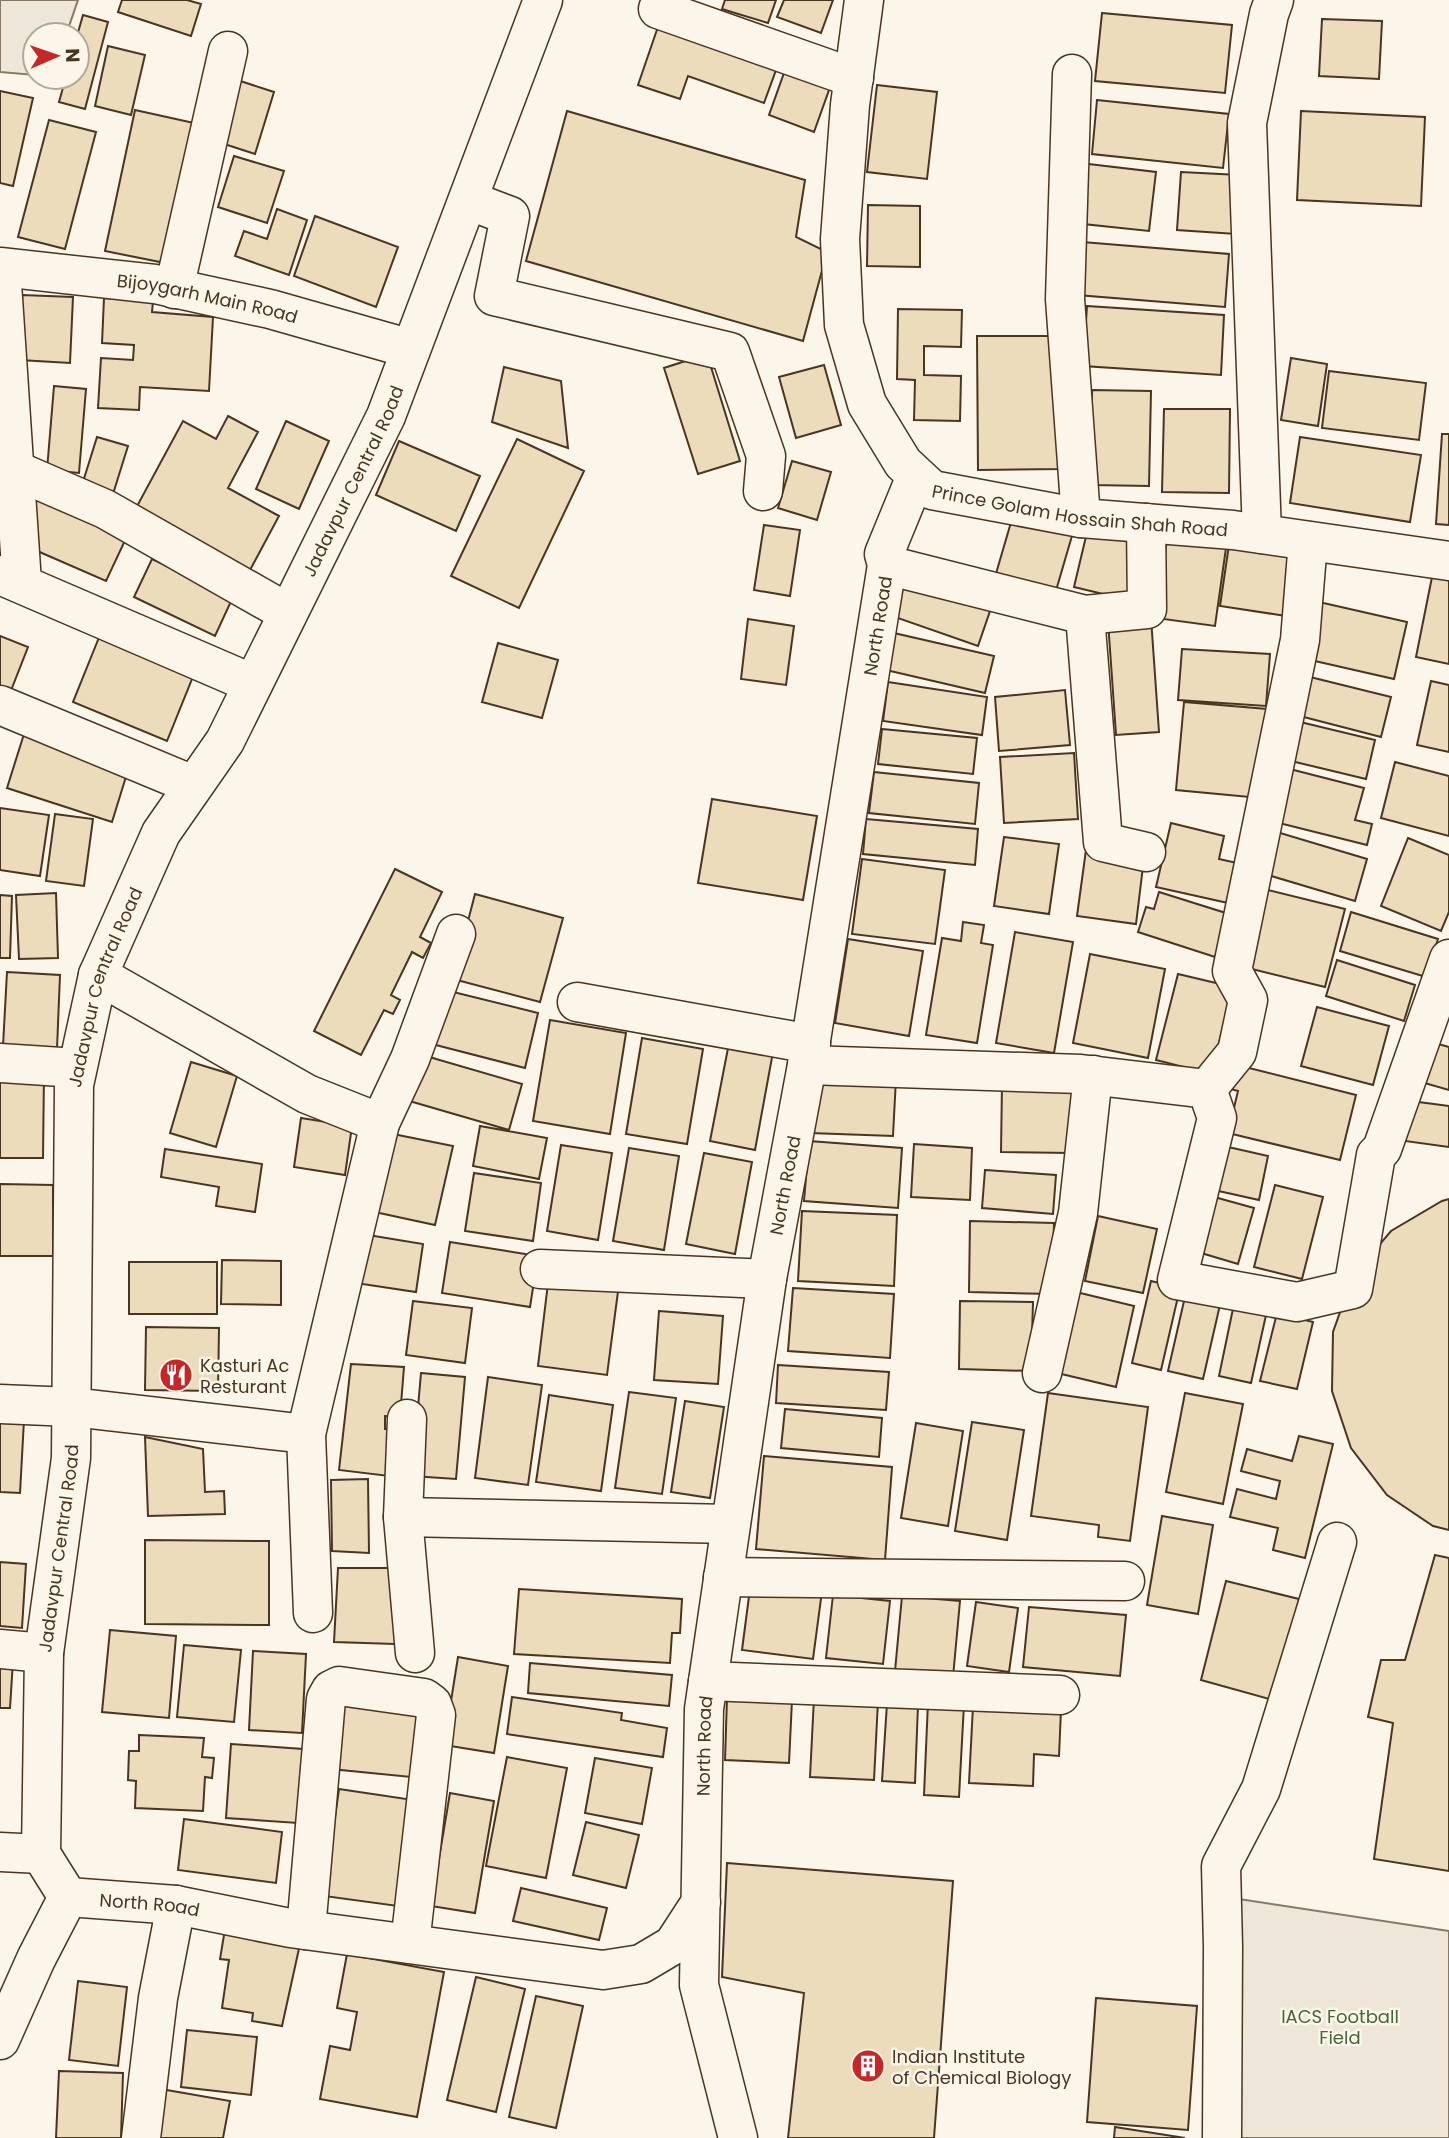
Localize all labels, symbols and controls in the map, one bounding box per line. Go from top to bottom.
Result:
north arrow [21,21,91,91]
text: N [59,48,86,63]
street label: Bijoygarh Main Road [116,267,301,329]
street label: Jadavpur Central Road [296,382,409,581]
street label: Prince Golam Hossain Shah Road [930,478,1229,542]
street label: North Road [857,574,898,677]
street label: Jadavpur Central Road [61,883,148,1089]
street label: North Road [763,1133,806,1237]
place label: Kasturi Ac Resturant [200,1353,289,1399]
restaurant icon: Kasturi Ac Resturant [157,1356,195,1394]
street label: Jadavpur Central Road [32,1444,84,1654]
street label: North Road [690,1694,718,1796]
street label: North Road [99,1887,202,1922]
park label: IACS Football Field [1281,2004,1399,2050]
place label: Indian Institute of Chemical Biology [892,2044,1071,2090]
building icon: Indian Institute of Chemical Biology [849,2047,887,2085]

